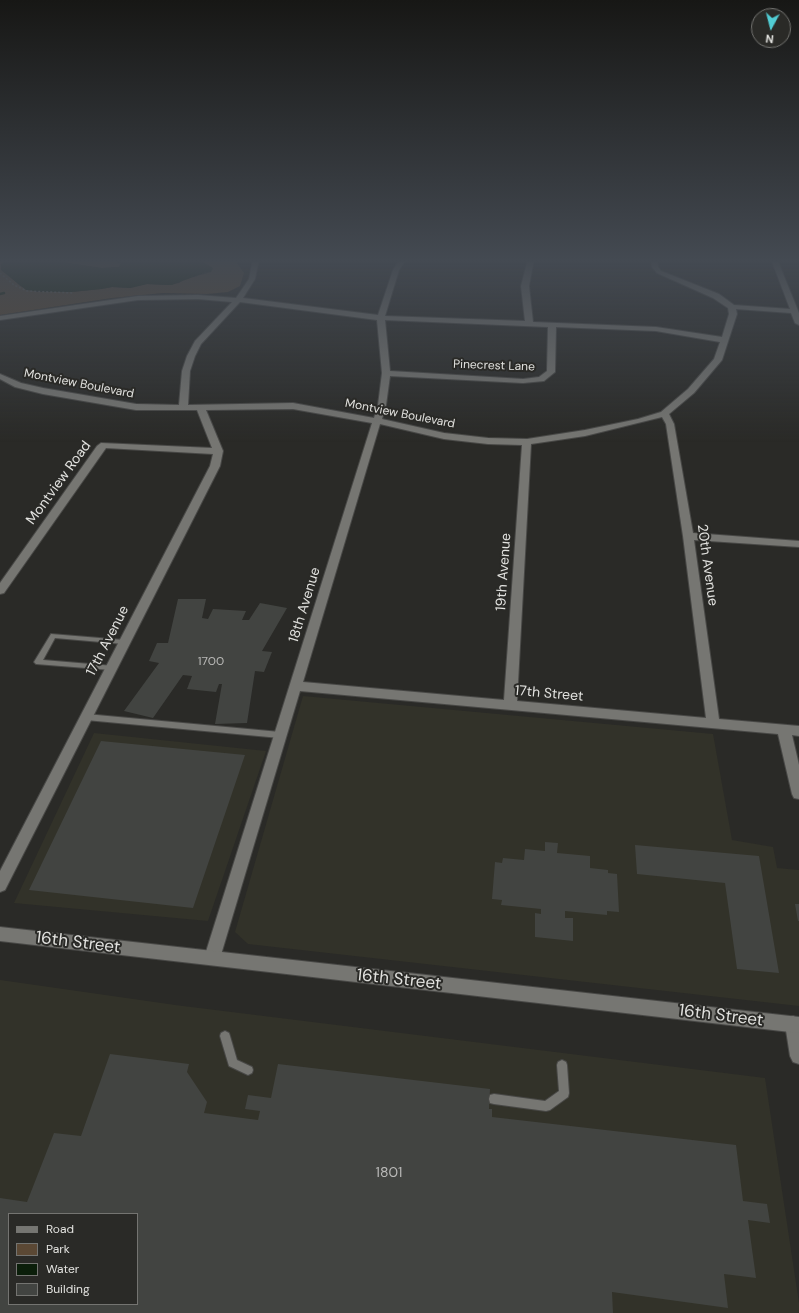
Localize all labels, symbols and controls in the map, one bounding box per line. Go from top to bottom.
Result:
north arrow [751,8,791,48]
text: N [765,31,774,46]
street label: Pinecrest Lane [453,357,535,375]
street label: Montview Boulevard [23,366,135,402]
street label: Montview Boulevard [344,396,456,432]
street label: Montview Road [23,438,95,528]
street label: 20th Avenue [693,523,721,607]
street label: 19th Avenue [493,533,515,611]
street label: 18th Avenue [286,565,324,645]
street label: 17th Avenue [83,603,133,679]
house number: 1700 [198,655,224,669]
street label: 17th Street [514,683,584,705]
street label: 16th Street [35,928,121,958]
street label: 16th Street [356,965,442,995]
street label: 16th Street [678,1001,764,1031]
house number: 1801 [376,1165,402,1181]
legend [8,1213,138,1305]
text: Road [46,1221,74,1237]
text: Park [46,1241,70,1257]
text: Water [46,1261,79,1277]
text: Building [46,1281,90,1297]

